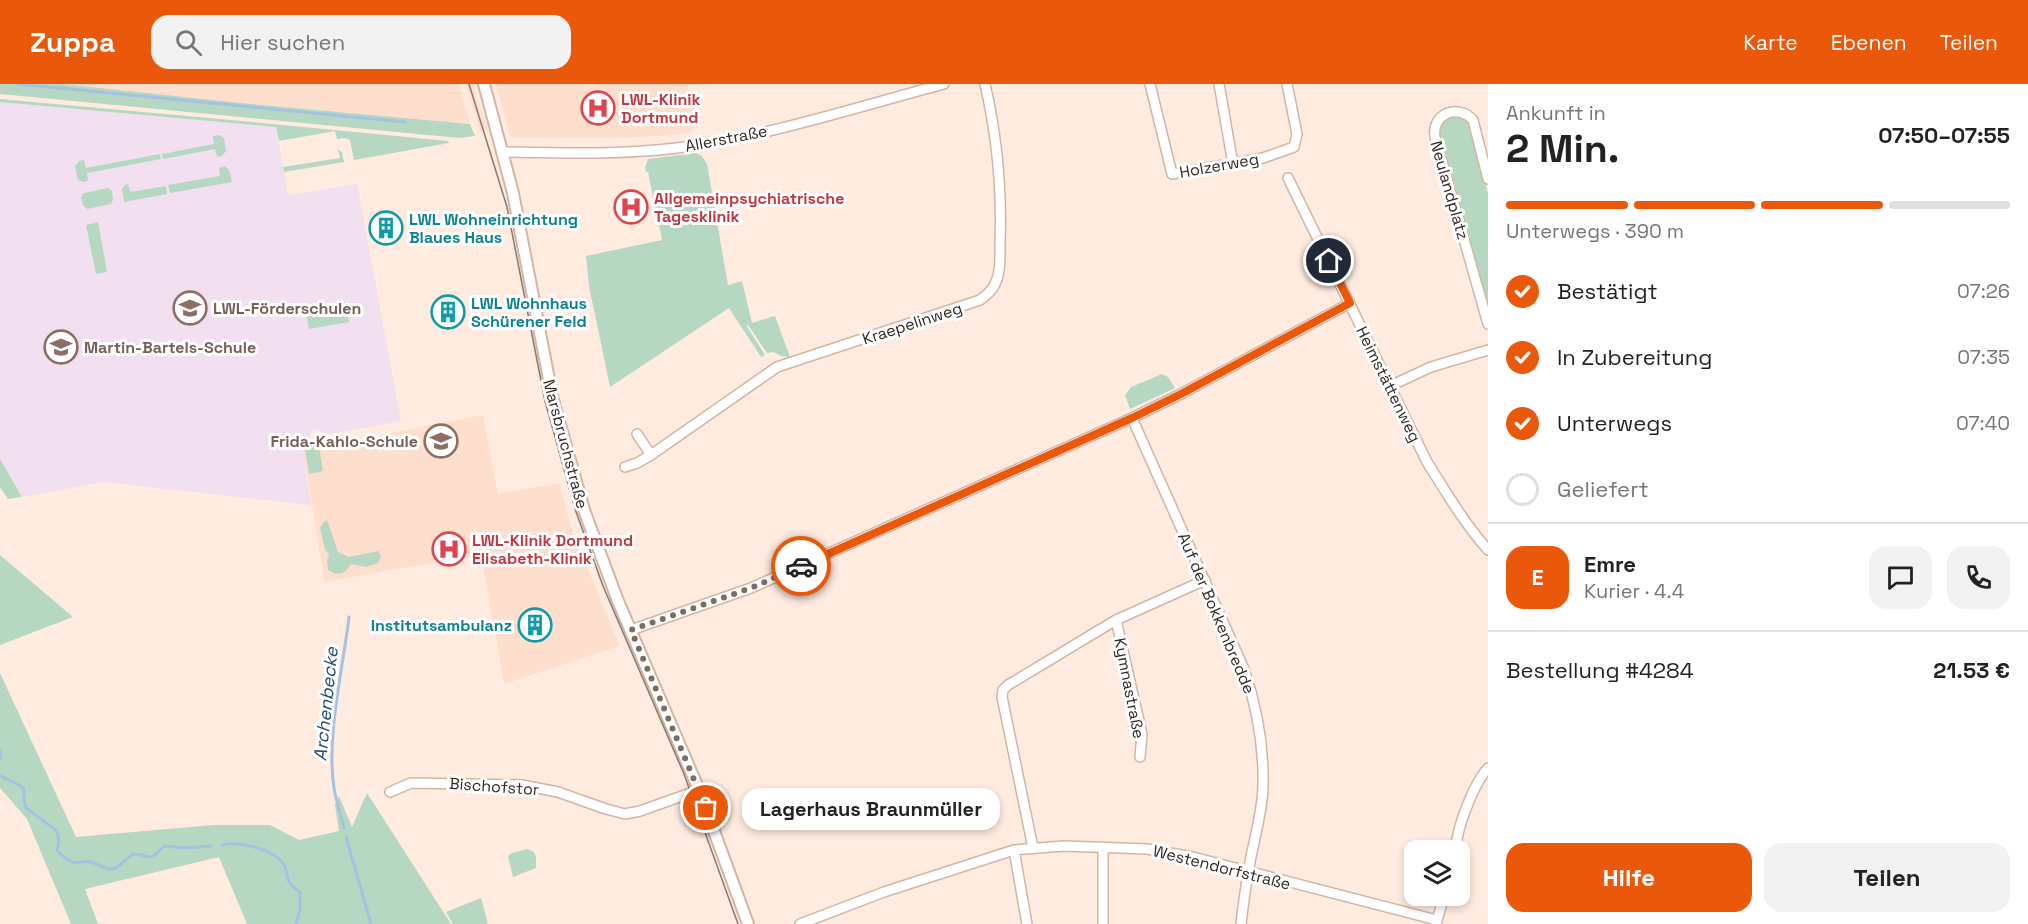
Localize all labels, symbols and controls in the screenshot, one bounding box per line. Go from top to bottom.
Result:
search box [151,15,571,69]
text: Zuppa [30,24,115,60]
icon: search [172,26,205,59]
text: Hier suchen [220,28,345,56]
text: Karte [1743,29,1798,56]
text: Ebenen [1831,29,1907,56]
text: Teilen [1940,29,1998,56]
place label: LWL-Klinik Dortmund [621,89,701,128]
hospital icon: LWL-Klinik Dortmund [580,90,616,126]
text: Ankunft in [1506,100,1606,126]
street label: Allerstraße [683,120,769,157]
text: 07:50–07:55 [1878,121,2010,149]
text: 2 Min. [1506,124,1620,173]
street label: Neulandplatz [1425,138,1474,242]
street label: Holzerweg [1178,148,1260,183]
place label: Allgemeinpsychiatrische Tagesklinik [654,188,844,227]
hospital icon: Allgemeinpsychiatrische Tagesklinik [613,189,649,225]
place label: LWL Wohneinrichtung Blaues Haus [409,209,578,248]
building icon: LWL Wohneinrichtung Blaues Haus [368,210,404,246]
text: Unterwegs · 390 m [1506,218,1684,244]
pin [1303,235,1354,286]
icon: home [1312,244,1345,277]
icon: check [1506,275,1539,308]
text: Bestätigt [1557,277,1658,305]
text: 07:26 [1957,278,2010,304]
school or university icon: LWL-Förderschulen [172,290,208,326]
place label: LWL Wohnhaus Schürener Feld [471,293,587,332]
building icon: LWL Wohnhaus Schürener Feld [430,294,466,330]
street label: Kraepelinweg [860,297,965,349]
place label: LWL-Förderschulen [213,298,361,319]
street label: Heimstättenweg [1351,323,1426,446]
school or university icon: Martin-Bartels-Schule [43,329,79,365]
place label: Martin-Bartels-Schule [84,337,256,358]
icon: check [1506,341,1539,374]
text: In Zubereitung [1557,343,1712,371]
text: 07:35 [1957,344,2010,370]
street label: Marsbruchstraße [538,377,593,511]
icon: check [1506,407,1539,440]
text: Unterwegs [1557,409,1672,437]
text: 07:40 [1956,410,2010,436]
school or university icon: Frida-Kahlo-Schule [423,423,459,459]
place label: Frida-Kahlo-Schule [270,431,418,452]
text: Geliefert [1557,475,1649,503]
street label: Auf der Bokkenbredde [1173,529,1260,697]
place label: LWL-Klinik Dortmund Elisabeth-Klinik [472,530,633,569]
hospital icon: LWL-Klinik Dortmund Elisabeth-Klinik [431,531,467,567]
courier [771,536,831,596]
button: chat [1869,546,1932,609]
button: phone [1947,546,2010,609]
icon: car [785,550,818,583]
text: Emre [1584,550,1636,578]
text: E [1531,563,1544,591]
text: Kurier · 4.4 [1584,578,1684,604]
building icon: Institutsambulanz [517,607,553,643]
place label: Institutsambulanz [371,615,512,636]
street label: Kymnastraße [1109,636,1150,740]
water label: Archenbecke [308,645,343,762]
text: Bestellung #4284 [1506,656,1693,684]
text: 21.53 € [1933,656,2010,684]
street label: Bischofstor [448,773,540,800]
pin [680,782,731,833]
callout: Lagerhaus Braunmüller [742,787,1000,829]
icon: bag [689,791,722,824]
text: Lagerhaus Braunmüller [760,796,982,822]
street label: Westendorfstraße [1151,840,1293,895]
map controls [1404,840,1470,906]
button: layers [1404,840,1470,906]
button: Hilfe [1506,843,1752,912]
button: Teilen [1764,843,2010,912]

